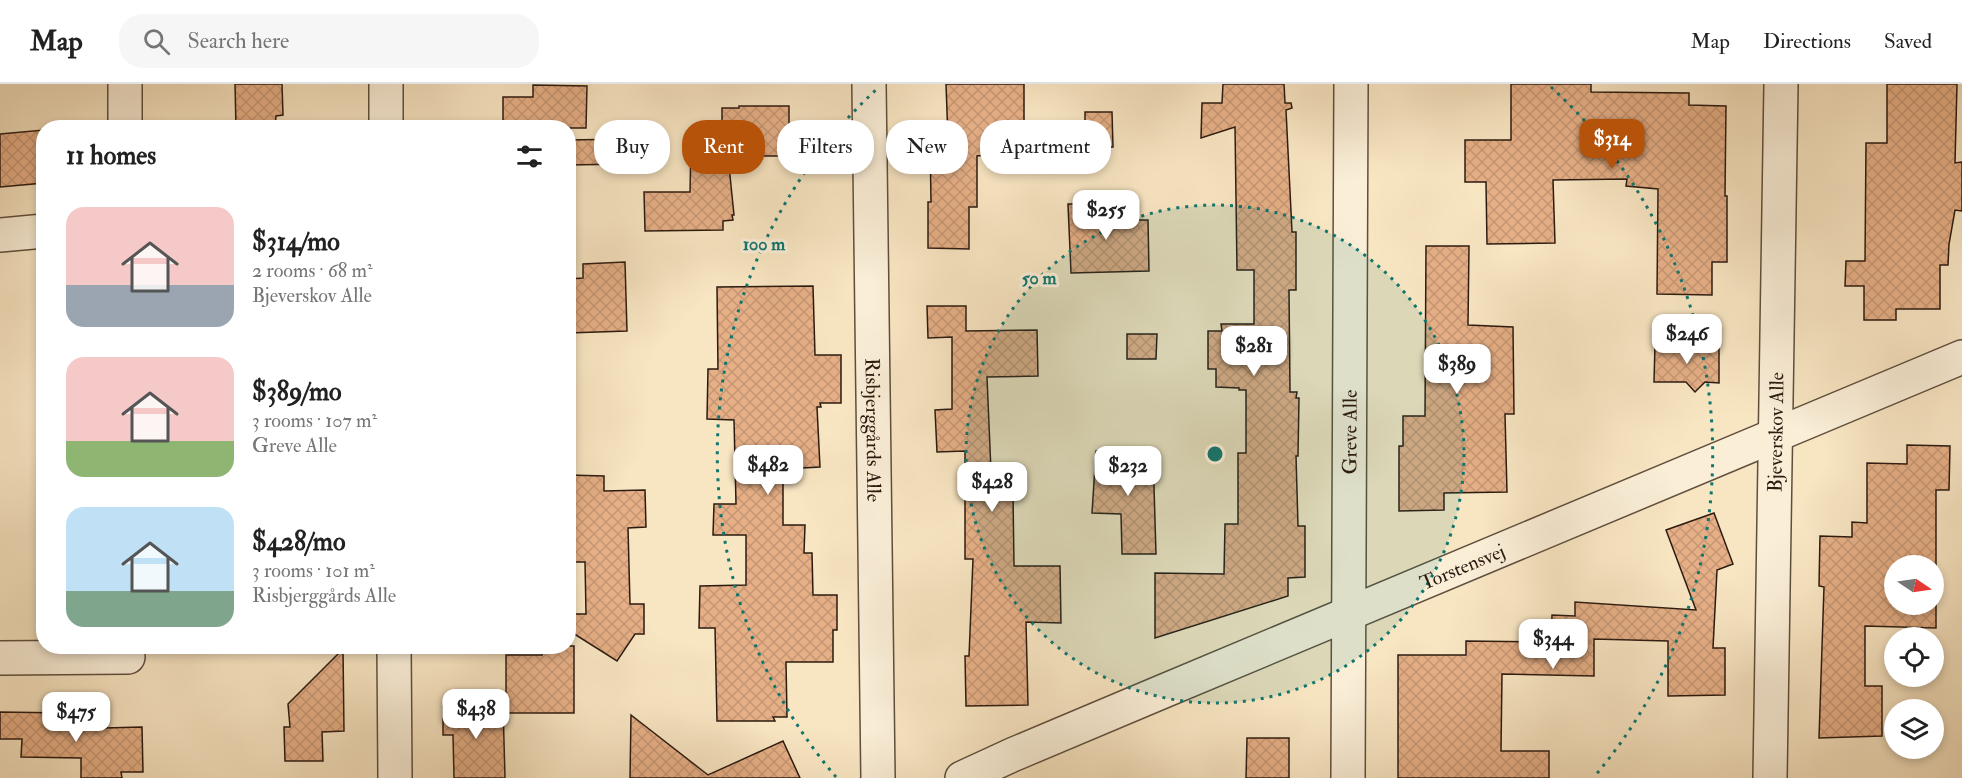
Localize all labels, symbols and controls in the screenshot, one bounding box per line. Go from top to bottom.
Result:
search box [119,14,539,68]
text: Map [30,24,83,59]
icon: search [140,25,173,58]
text: Search here [188,27,289,55]
text: Map [1690,28,1730,55]
text: Directions [1763,28,1851,55]
text: Saved [1884,28,1932,55]
pin: $314 [1576,119,1648,170]
chip: Buy [594,120,670,174]
chip: Rent [682,120,765,174]
chip: Filters [777,120,874,174]
chip: New [886,120,968,174]
chip: Apartment [980,120,1111,174]
text: $314 [1594,126,1630,151]
text: 11 homes [66,140,156,172]
icon: filters [513,140,546,173]
pin: $255 [1070,190,1142,241]
text: $255 [1087,197,1125,222]
text: $314/mo [252,226,340,258]
icon: home [114,231,186,303]
text: 100 m [743,233,786,256]
text: 2 rooms · 68 m² [252,258,373,283]
text: 50 m [1022,267,1057,290]
text: Bjeverskov Alle [252,283,372,308]
pin: $246 [1651,314,1723,365]
text: $246 [1666,321,1708,346]
pin: $281 [1218,326,1290,377]
text: $281 [1235,333,1273,358]
pin: $389 [1421,344,1493,395]
text: $389 [1438,351,1476,376]
street label: Risbjerggårds Alle [860,358,886,502]
street label: Bjeverskov Alle [1763,372,1789,492]
text: $389/mo [252,376,342,408]
icon: home [114,381,186,453]
street label: Greve Alle [1337,390,1363,475]
text: 3 rooms · 107 m² [252,408,377,433]
text: Greve Alle [252,433,337,458]
centre of rings [1205,444,1225,464]
pin: $482 [732,445,804,496]
pin: $232 [1092,446,1164,497]
text: $482 [747,452,789,477]
text: $232 [1108,453,1148,478]
pin: $428 [956,462,1028,513]
text: $428 [971,469,1013,494]
text: $428/mo [252,526,345,558]
icon: home [114,531,186,603]
street label: Torstensvej [1416,538,1509,596]
north arrow [1884,555,1944,615]
map controls [1884,555,1944,759]
text: 3 rooms · 101 m² [252,558,375,583]
text: Risbjerggårds Alle [252,583,396,608]
pin: $344 [1517,619,1589,670]
text: $344 [1533,626,1573,651]
button: locate [1884,627,1944,687]
pin: $438 [440,689,512,740]
pin: $475 [40,692,112,743]
text: $438 [456,696,496,721]
text: $475 [56,699,96,724]
button: layers [1884,699,1944,759]

